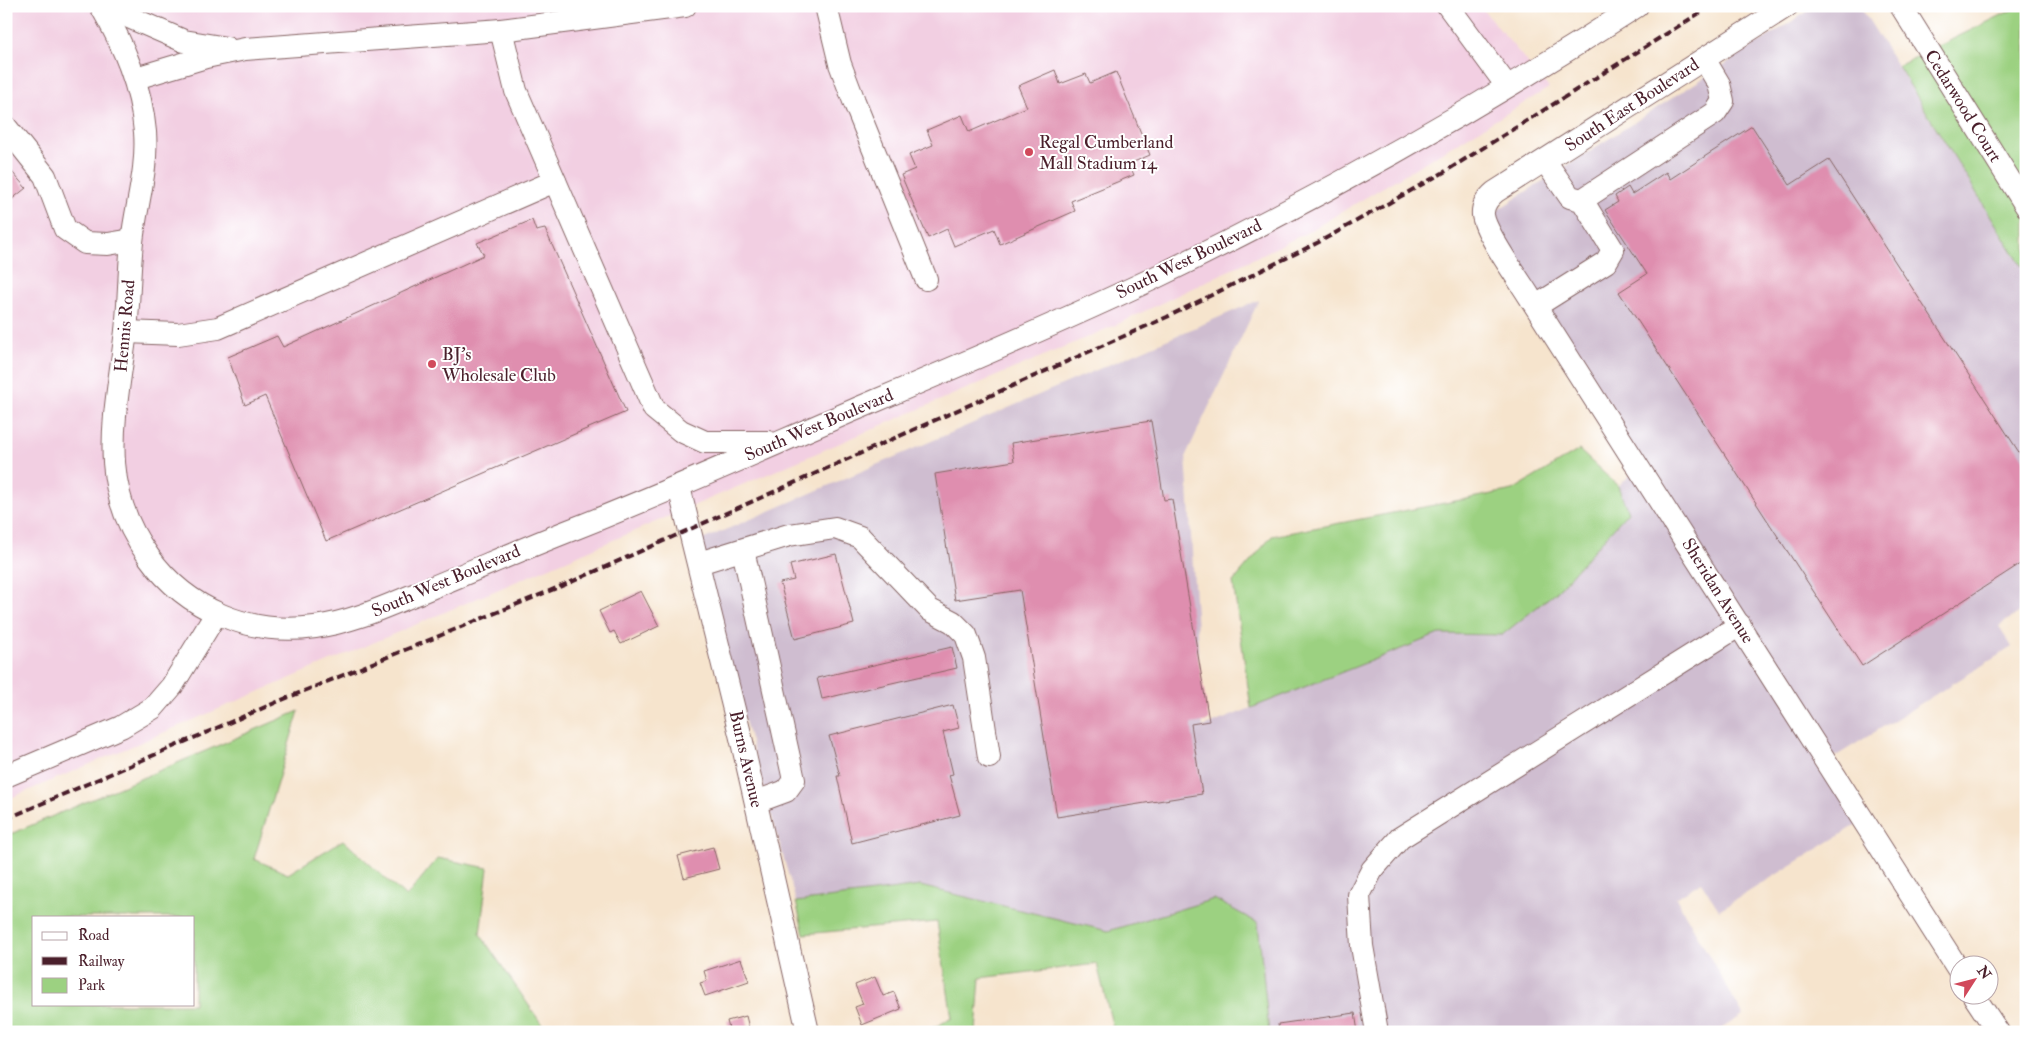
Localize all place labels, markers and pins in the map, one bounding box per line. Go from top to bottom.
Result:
place label: Regal Cumberland Mall Stadium 14 [1039,131,1173,175]
marker: Regal Cumberland Mall Stadium 14 [1023,146,1035,158]
place label: BJ's Wholesale Club [441,343,556,387]
marker: BJ's Wholesale Club [426,358,438,370]

